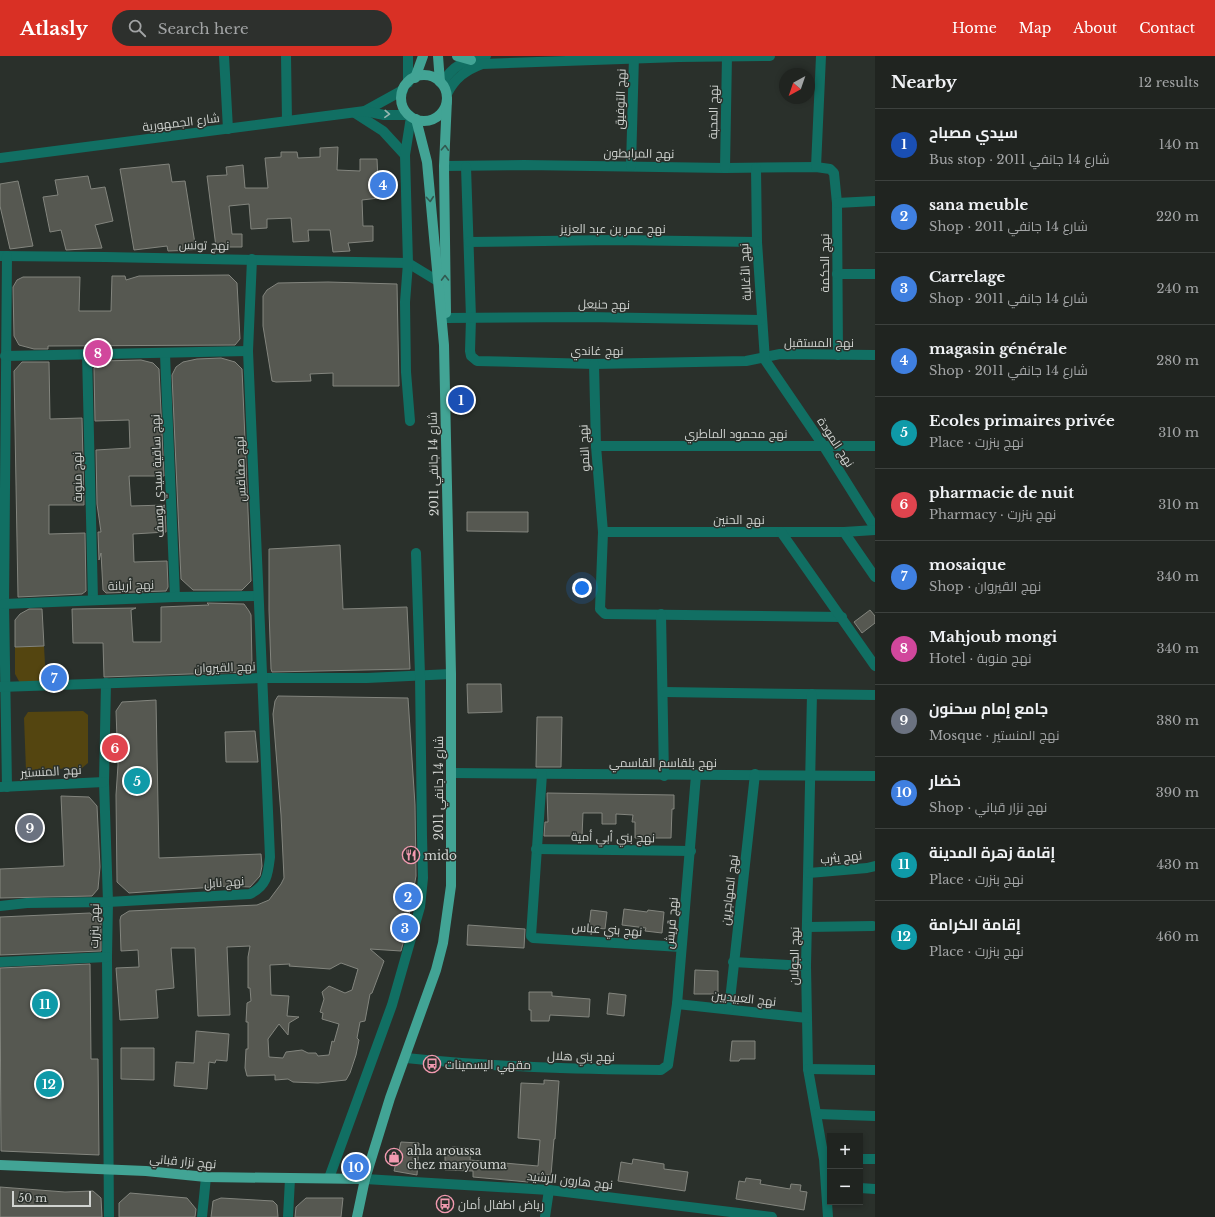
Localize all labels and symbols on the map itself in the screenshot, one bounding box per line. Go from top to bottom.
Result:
street label: نهج التوفيق [611,68,630,130]
north arrow [779,68,815,104]
street label: نهج المحبة [705,85,722,139]
street label: شارع الجمهورية [142,110,221,135]
one-way arrow [384,110,390,119]
one-way arrow [440,145,449,151]
street label: نهج المرابطون [604,145,674,162]
pin: 4 [370,170,396,200]
one-way arrow [425,196,434,202]
street label: نهج عمر بن عبد العزيز [559,221,666,237]
street label: نهج الحكمة [817,234,833,292]
street label: نهج تونس [179,237,229,254]
street label: نهج الأغالبة [736,243,755,301]
one-way arrow [441,275,449,281]
street label: نهج حنبعل [578,296,630,313]
street label: نهج المستقبل [784,335,854,351]
pin: 8 [85,338,111,368]
street label: نهج غاندي [570,343,624,361]
pin: 1 [448,385,474,415]
street label: شارع 14 جانفي 2011 [425,412,444,516]
street label: نهج ساقية سيدي يوسف [147,414,170,538]
street label: نهج المودة [813,414,858,470]
street label: نهج النمو [575,424,594,472]
street label: نهج محمود الماطري [685,426,787,444]
street label: نهج صفاقس [231,436,250,502]
street label: نهج منوبة [69,452,86,502]
street label: نهج الحنين [713,512,765,528]
street label: نهج أريانة [108,577,154,594]
your location [572,578,592,598]
street label: نهج القيروان [194,658,256,677]
pin: 7 [41,663,67,693]
pin: 6 [102,733,128,763]
street label: شارع 14 جانفي 2011 [431,736,449,840]
street label: نهج بلقاسم القاسمي [609,755,717,773]
street label: نهج المنستير [19,762,82,781]
pin: 5 [124,766,150,796]
pin: 9 [17,813,43,843]
street label: نهج بني أبي أمية [571,829,655,848]
restaurant icon: mido [401,845,421,865]
street label: نهج يثرب [819,847,863,868]
place label: mido [424,848,457,863]
street label: نهج المهاجرين [717,854,742,926]
street label: نهج نابل [203,873,245,892]
pin: 2 [395,882,421,912]
street label: نهج قريش [661,896,682,950]
street label: نهج بنزرت [86,903,103,949]
pin: 3 [392,913,418,943]
street label: نهج بني عباس [571,919,643,942]
street label: نهج الجولان [786,927,803,985]
street label: نهج العبيديين [711,987,777,1010]
pin: 11 [32,989,58,1019]
street label: نهج بني هلال [547,1048,615,1067]
bus stop icon: مقهي اليسمينات [422,1054,442,1074]
place label: مقهي اليسمينات [445,1057,531,1075]
pin: 12 [36,1069,62,1099]
place label: ahla aroussa chez maryouma [407,1143,507,1172]
shop icon: ahla aroussa chez maryouma [384,1147,404,1167]
street label: نهج نزار قباني [149,1151,217,1174]
pin: 10 [343,1152,369,1182]
street label: نهج هارون الرشيد [526,1168,614,1193]
scale bar [12,1189,91,1208]
bus stop icon: رياض اطفال أمان [435,1194,455,1214]
place label: رياض اطفال أمان [458,1197,544,1212]

